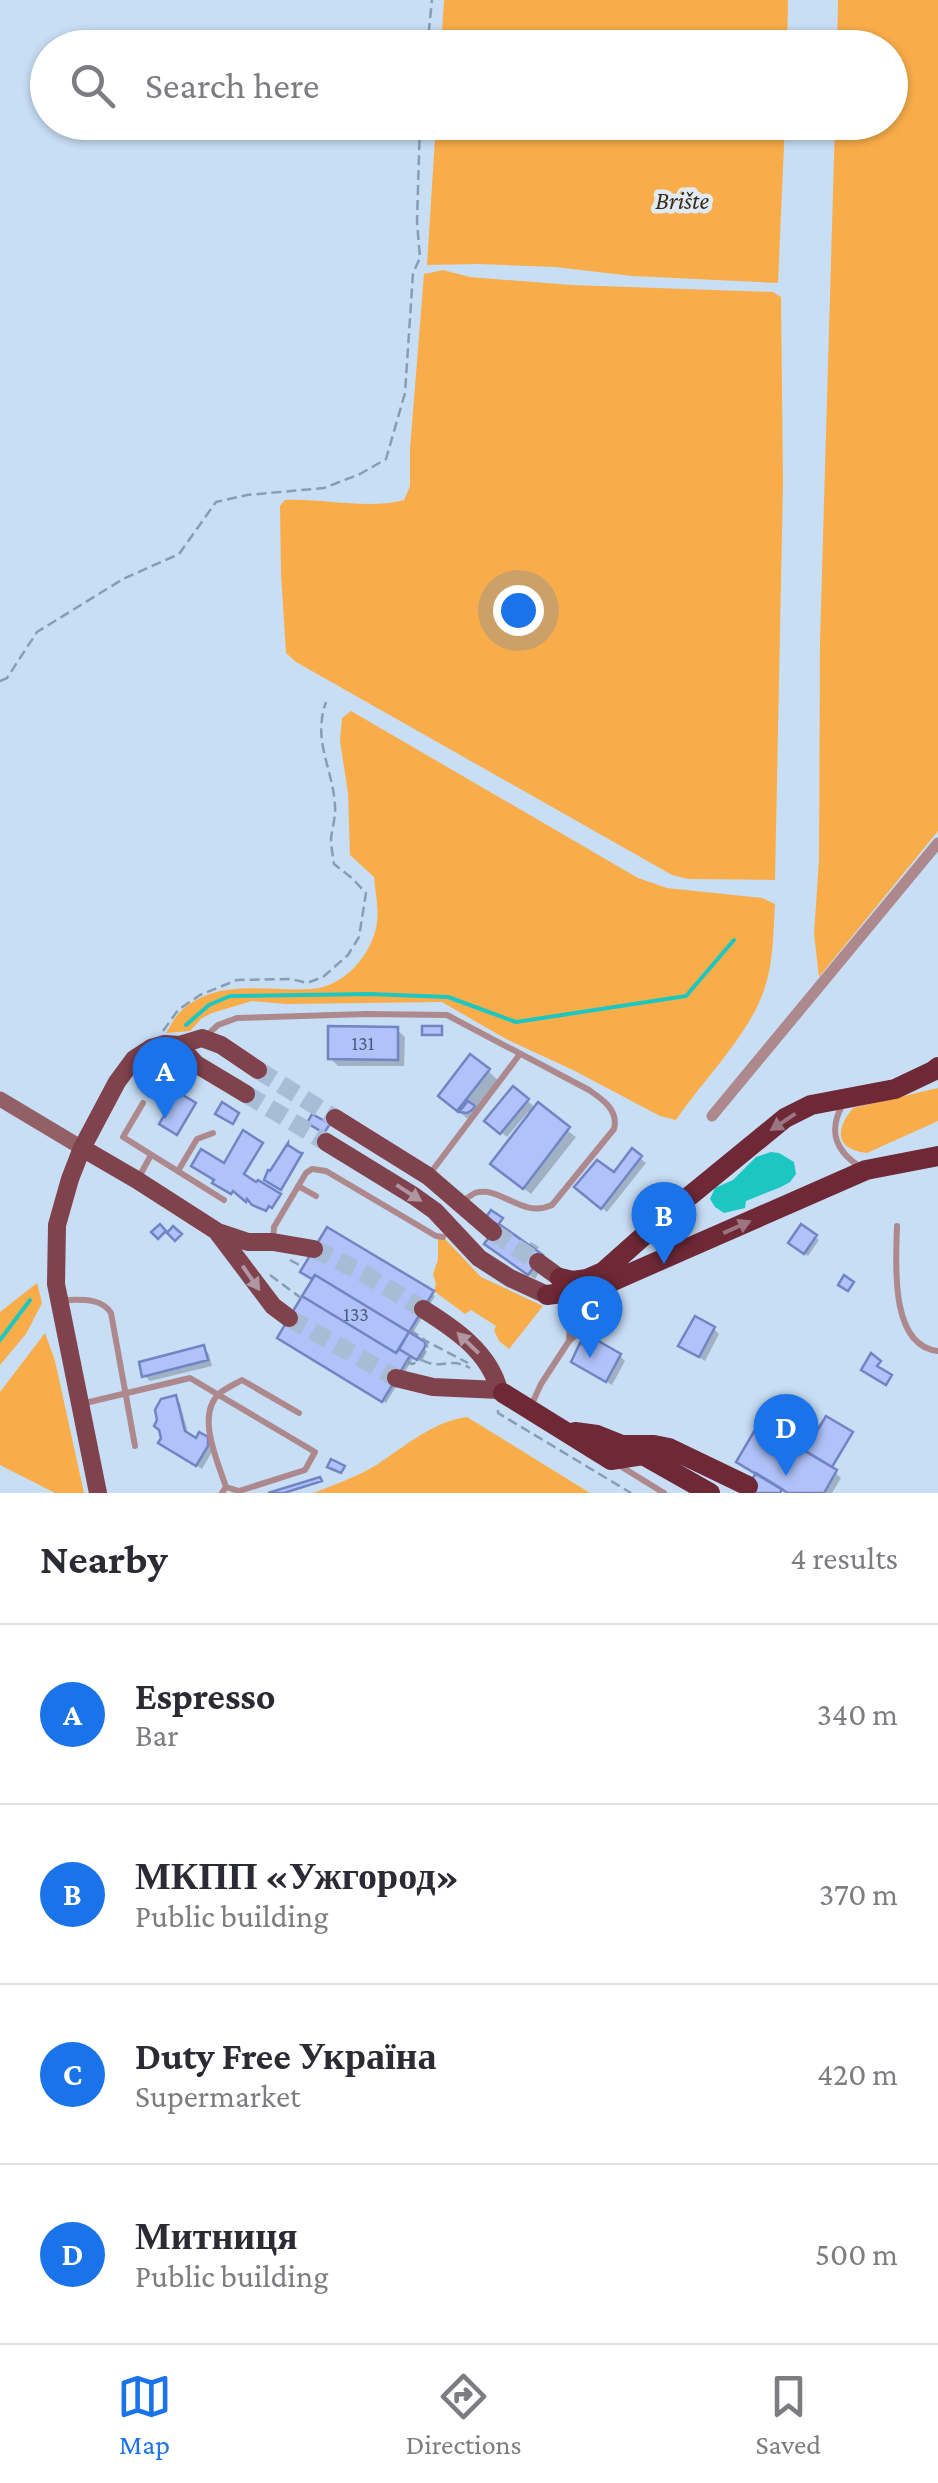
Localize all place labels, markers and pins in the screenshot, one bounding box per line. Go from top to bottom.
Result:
pin: A [132,1036,198,1119]
pin: B [632,1182,696,1264]
pin: C [558,1276,622,1358]
pin: D [754,1394,818,1476]

